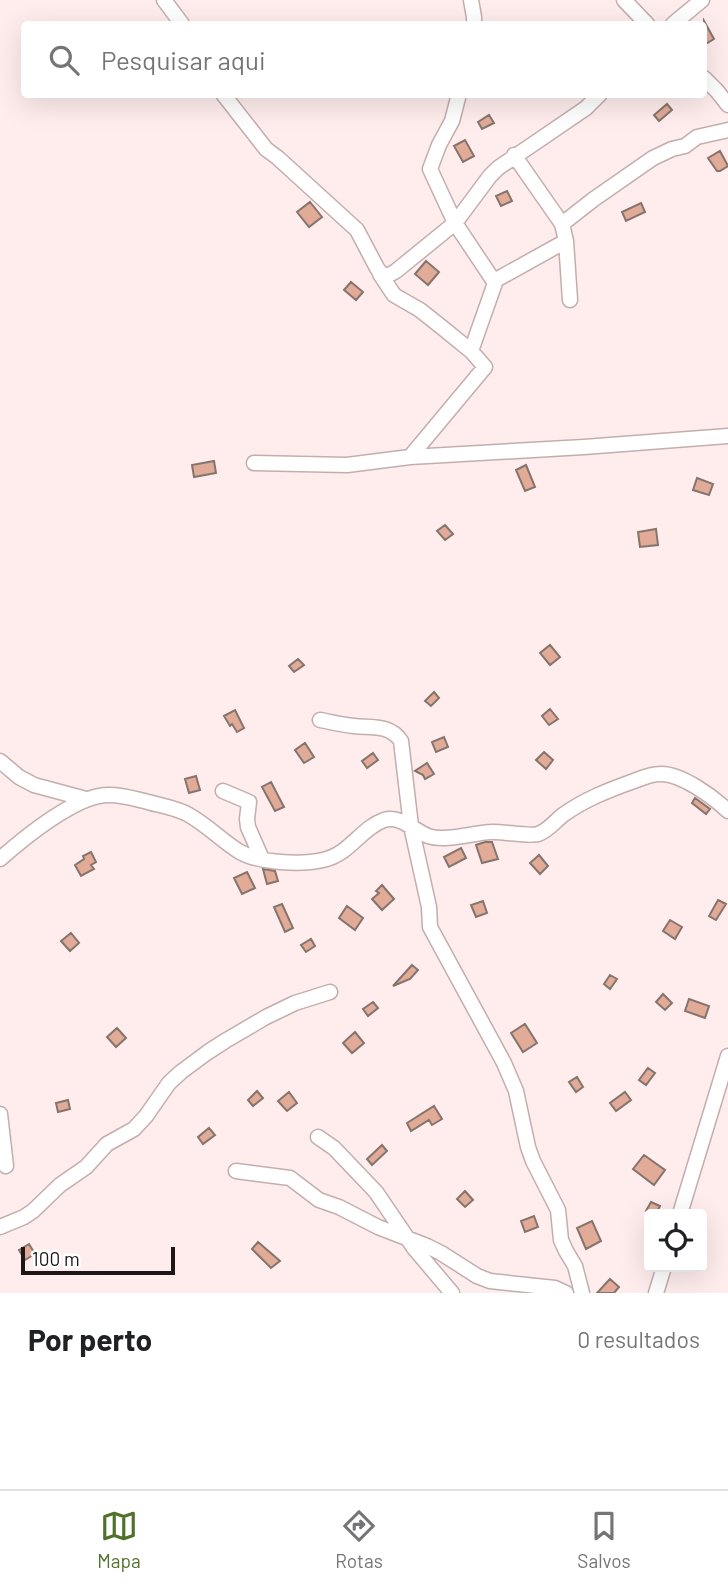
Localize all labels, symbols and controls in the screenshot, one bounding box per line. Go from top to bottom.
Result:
search box [21,21,707,98]
icon: search [45,41,83,79]
text: Pesquisar aqui [101,44,266,75]
map controls [644,1209,707,1272]
button: locate [644,1209,707,1272]
scale bar [21,1244,175,1276]
text: 100 m [32,1247,80,1270]
text: Por perto [28,1321,152,1357]
text: 0 resultados [577,1325,700,1353]
tab: Mapa [97,1507,141,1572]
tab: Rotas [335,1507,383,1572]
tab: Salvos [577,1507,631,1572]

